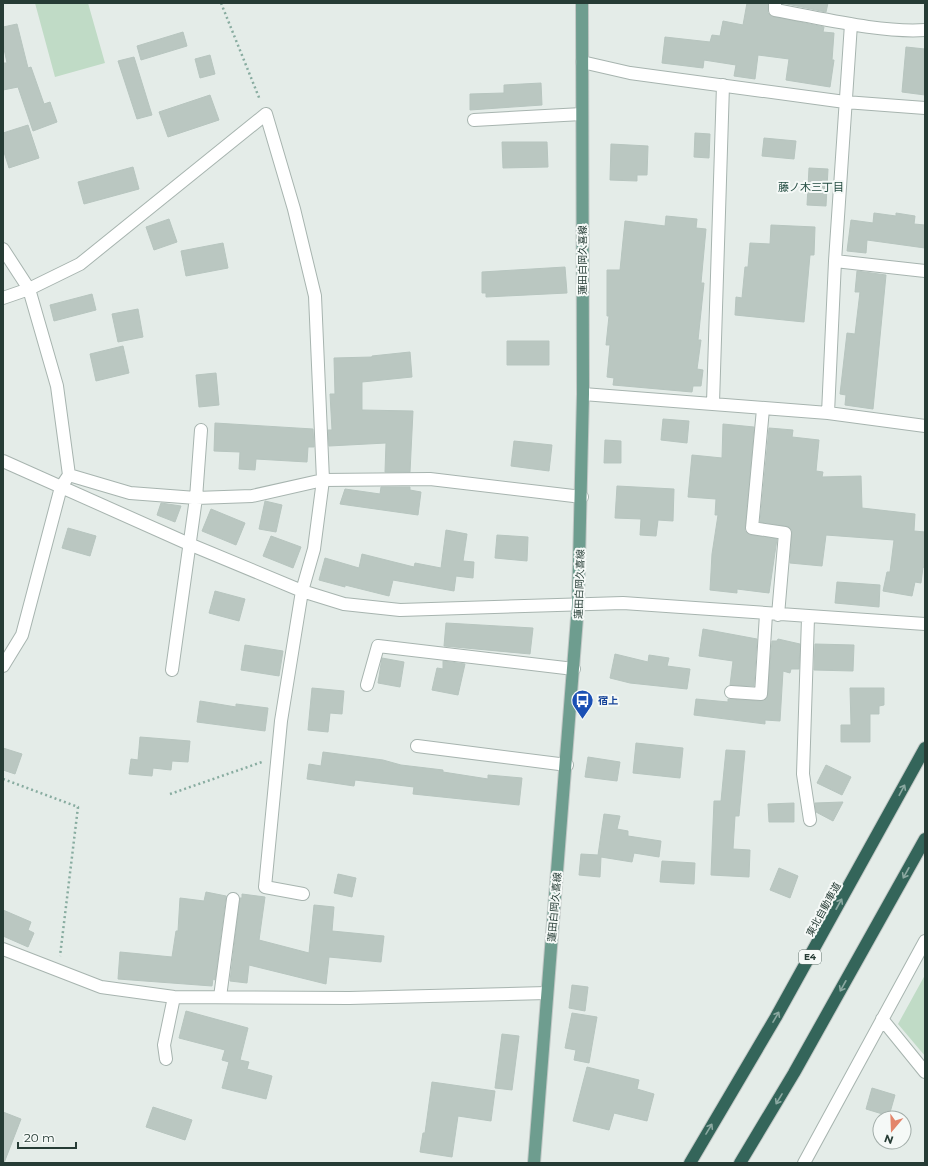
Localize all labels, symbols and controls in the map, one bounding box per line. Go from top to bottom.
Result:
district label: 藤ノ木三丁目 [778,180,844,194]
street label: 蓮田白岡久喜線 [576,225,589,295]
street label: 蓮田白岡久喜線 [572,549,587,619]
bus stop icon: 宿上 [570,687,596,720]
place label: 宿上 [598,694,618,707]
one-way arrow [899,785,906,797]
one-way arrow [902,867,909,879]
street label: 蓮田白岡久喜線 [545,872,564,942]
street label: 東北自動車道 [803,880,844,939]
one-way arrow [836,898,844,910]
road number: E4 [799,950,821,964]
one-way arrow [838,980,846,992]
one-way arrow [772,1012,780,1024]
one-way arrow [774,1093,782,1105]
north arrow [872,1110,912,1150]
one-way arrow [706,1123,714,1135]
scale bar [18,1124,76,1150]
text: 20 m [24,1130,55,1145]
text: N [882,1131,895,1148]

